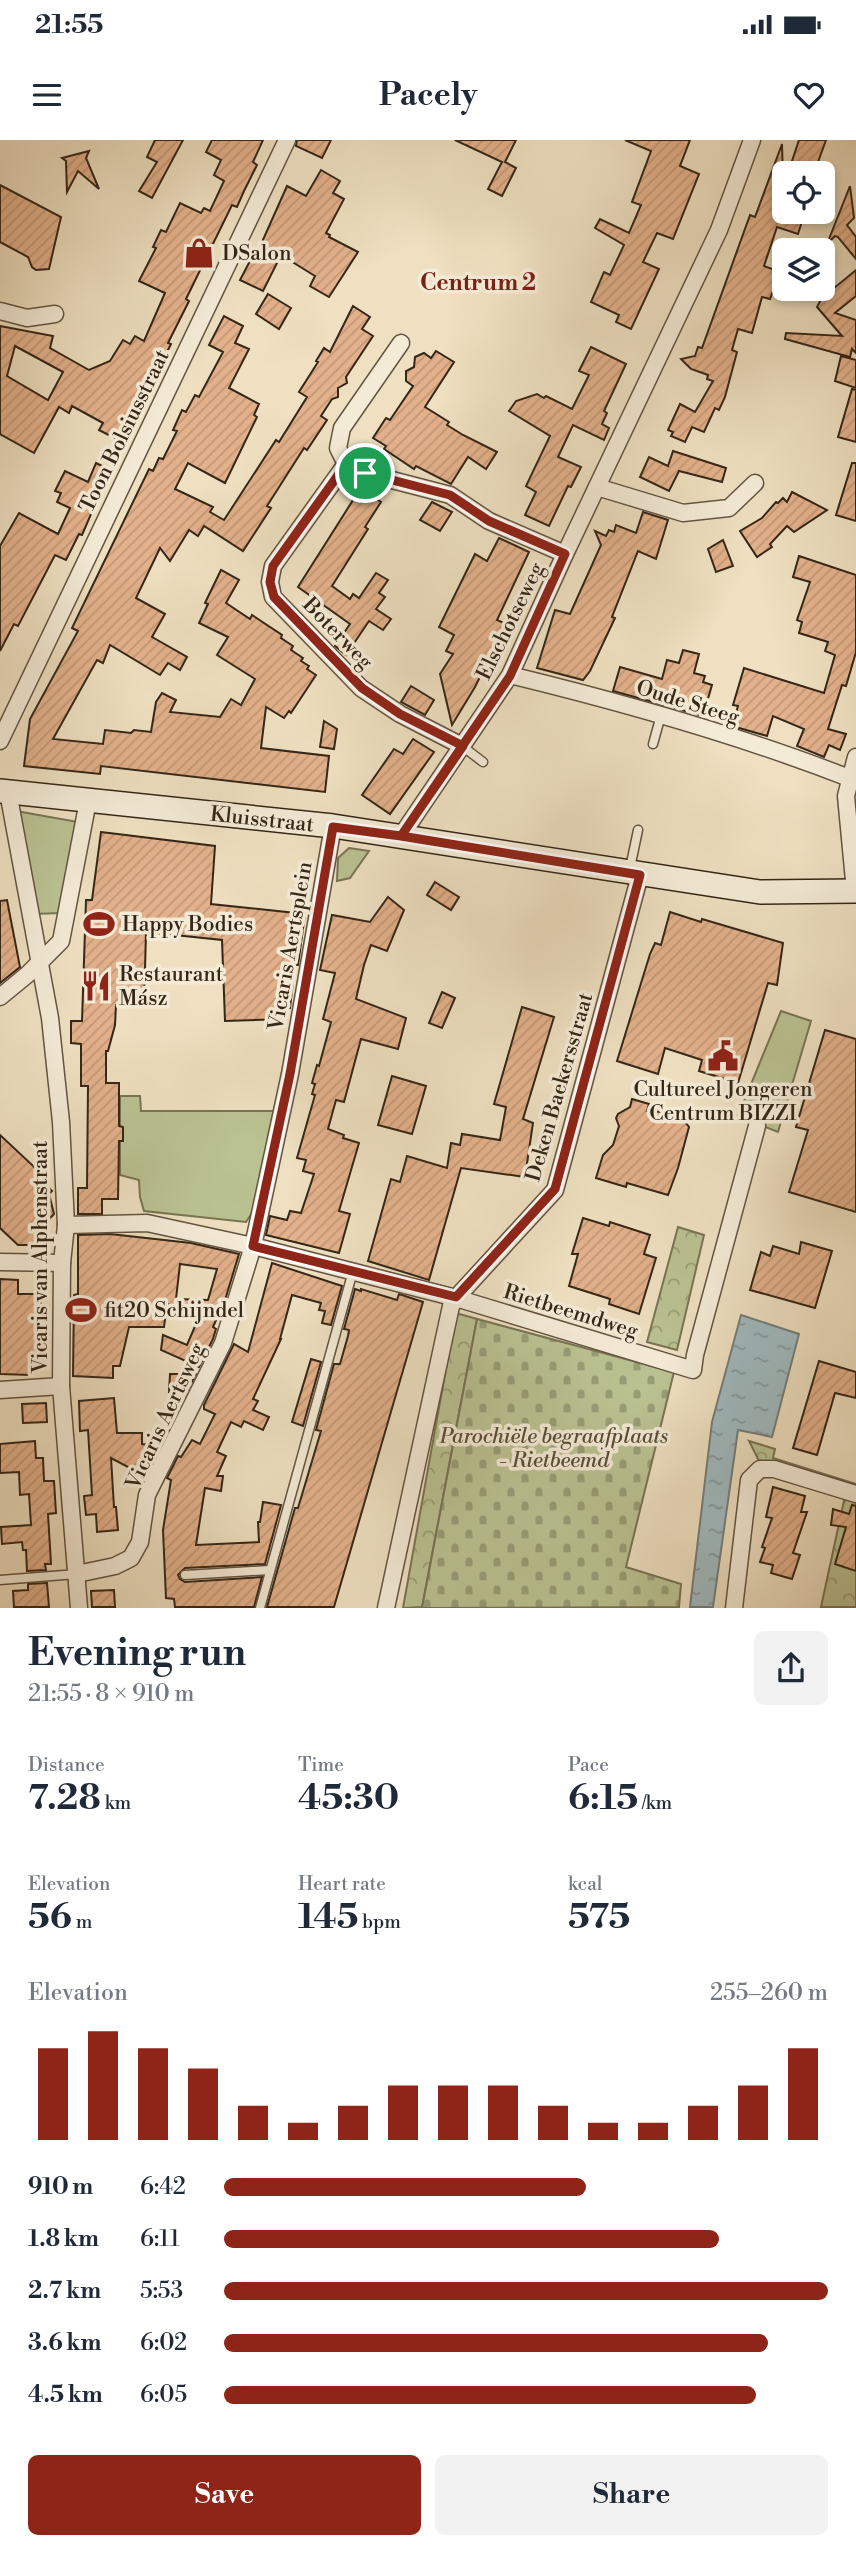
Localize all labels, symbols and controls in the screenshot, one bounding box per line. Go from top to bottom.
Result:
text: 21:55 [35,9,103,41]
text: Pacely [379,75,477,115]
icon: menu [28,76,66,114]
icon: heart [790,76,828,114]
map controls [772,161,835,301]
button: locate [772,161,835,224]
shop icon: DSalon [182,236,216,270]
button: layers [772,238,835,301]
place label: DSalon [222,241,292,267]
district label: Centrum 2 [420,269,536,297]
street label: Toon Bolsiusstraat [74,345,176,517]
pin [335,443,395,503]
icon: arrive [346,454,384,492]
street label: Elschotseweg [471,558,551,684]
street label: Boterweg [296,592,378,675]
street label: Oude Steeg [633,675,743,731]
street label: Kluisstraat [209,802,316,838]
street label: Vicaris Aertsplein [263,859,319,1034]
sports icon: Happy Bodies [82,907,116,941]
place label: Happy Bodies [122,912,253,938]
place label: Restaurant Mász [119,962,224,1012]
restaurant icon: Restaurant Mász [79,969,113,1003]
street label: Deken Baekersstraat [521,989,600,1185]
public building icon: Cultureel Jongeren Centrum BIZZI [706,1039,740,1073]
place label: Cultureel Jongeren Centrum BIZZI [633,1077,813,1127]
street label: Vicaris van Alphenstraat [28,1140,54,1374]
street label: Rietbeemdweg [500,1279,641,1345]
sports icon: fit20 Schijndel [64,1293,98,1327]
place label: fit20 Schijndel [104,1298,244,1324]
street label: Vicaris Aertsweg [120,1339,211,1495]
park label: Parochiële begraafplaats - Rietbeemd [439,1424,668,1474]
text: Evening run [28,1630,246,1677]
button: share [754,1631,828,1705]
text: 21:55 · 8 × 910 m [28,1680,195,1708]
text: Distance [28,1753,105,1777]
text: Time [298,1753,344,1777]
text: Pace [568,1753,609,1777]
text: 7.28 [28,1777,101,1820]
text: 45:30 [298,1777,399,1820]
text: 6:15 [568,1777,638,1820]
text: km [101,1791,131,1815]
text: /km [638,1791,672,1815]
text: Elevation [28,1872,110,1896]
text: Heart rate [298,1872,386,1896]
text: kcal [568,1872,602,1896]
text: 56 [28,1896,72,1939]
text: 145 [298,1896,358,1939]
text: 575 [568,1896,630,1939]
text: m [72,1910,92,1934]
text: bpm [358,1910,401,1934]
text: Elevation [28,1979,128,2007]
text: 255–260 m [710,1979,828,2007]
text: 910 m [28,2173,93,2201]
text: 6:42 [140,2173,186,2201]
text: 1.8 km [28,2225,99,2253]
text: 6:11 [140,2225,180,2253]
text: 2.7 km [28,2277,101,2305]
text: 5:53 [140,2277,183,2305]
text: 3.6 km [28,2329,101,2357]
text: 6:02 [140,2329,187,2357]
text: 4.5 km [28,2381,103,2409]
text: 6:05 [140,2381,187,2409]
button: Save [28,2455,421,2535]
button: Share [435,2455,828,2535]

